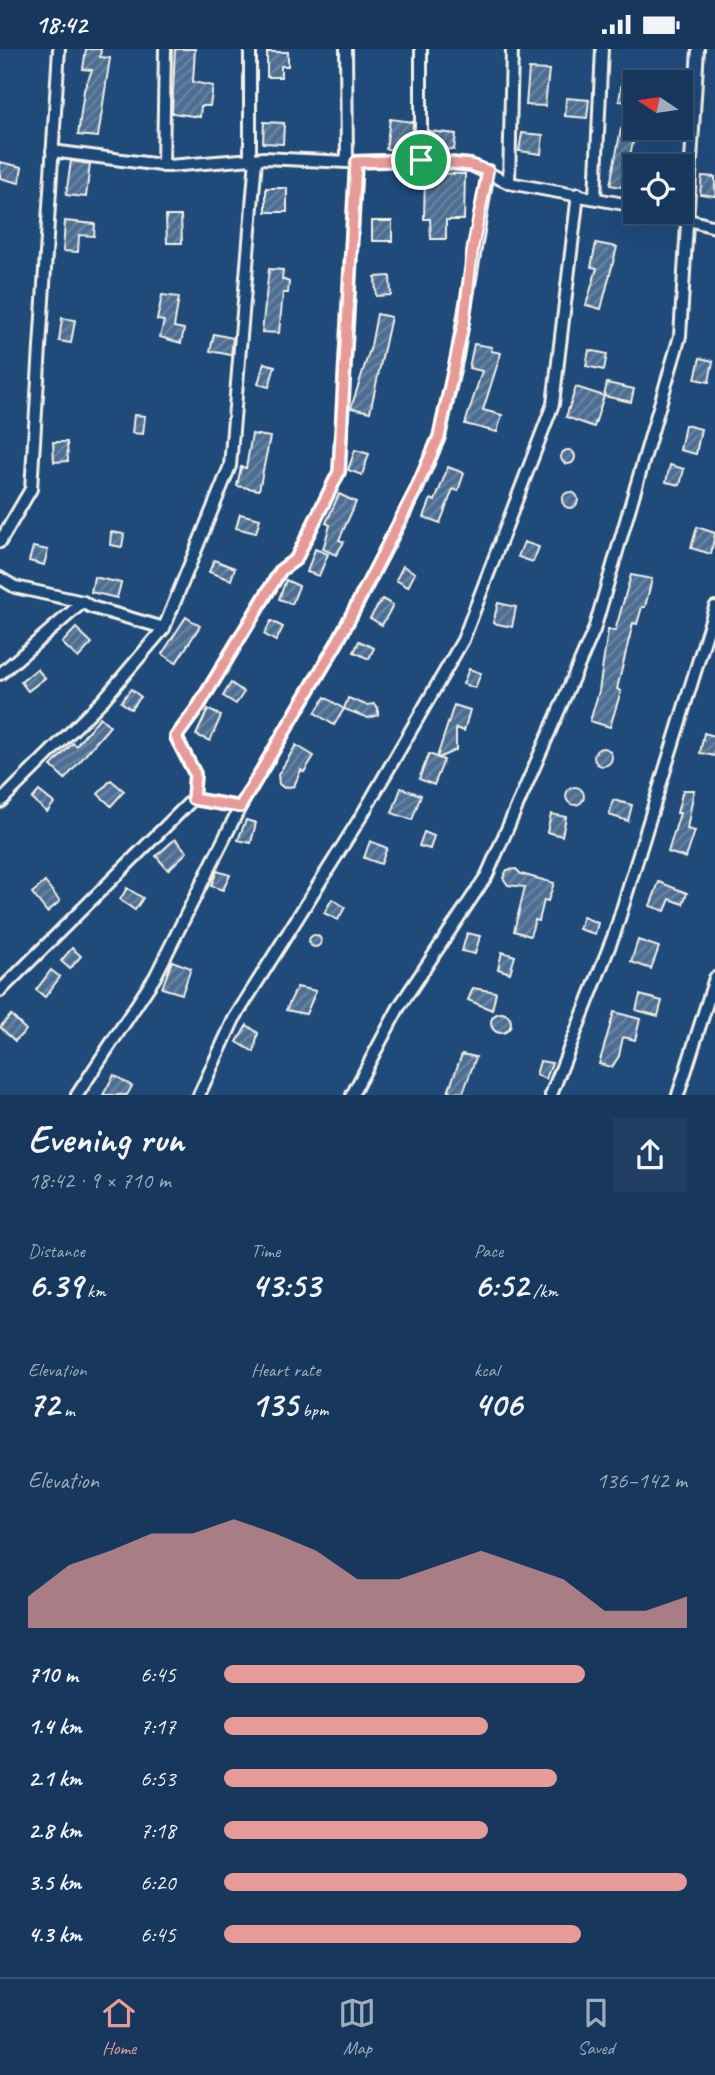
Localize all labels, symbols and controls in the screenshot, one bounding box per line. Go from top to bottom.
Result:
text: 18:42 [35,8,87,41]
north arrow [623,70,693,140]
map controls [623,70,693,224]
pin [391,130,451,190]
icon: arrive [402,141,440,179]
button: locate [623,154,693,224]
text: Evening run [28,1116,184,1163]
button: share [613,1118,687,1192]
text: 18:42 · 9 × 710 m [28,1166,171,1195]
text: Distance [28,1239,85,1263]
text: Time [251,1239,280,1263]
text: Pace [474,1239,503,1263]
text: 6.39 [28,1263,83,1308]
text: 43:53 [251,1263,320,1308]
text: 6:52 [474,1263,528,1308]
text: km [83,1279,106,1303]
text: /km [528,1279,558,1303]
text: Elevation [28,1358,86,1382]
text: Heart rate [251,1358,320,1382]
text: kcal [474,1358,499,1382]
text: 72 [28,1382,59,1427]
text: 135 [251,1382,298,1427]
text: 406 [474,1382,522,1427]
text: m [59,1398,75,1422]
text: bpm [298,1398,328,1422]
text: Elevation [28,1466,99,1495]
text: 136–142 m [596,1466,687,1495]
text: 710 m [28,1660,78,1689]
text: 6:45 [140,1660,176,1689]
text: 1.4 km [28,1712,82,1741]
text: 7:17 [140,1712,176,1741]
text: 2.1 km [28,1764,82,1793]
text: 6:53 [140,1764,176,1793]
text: 2.8 km [28,1816,82,1845]
text: 7:18 [140,1816,176,1845]
text: 3.5 km [28,1868,81,1897]
text: 6:20 [140,1868,176,1897]
text: 4.3 km [28,1920,82,1949]
text: 6:45 [140,1920,176,1949]
tab: Home [100,1994,138,2060]
tab: Map [338,1994,376,2060]
tab: Saved [577,1994,615,2060]

